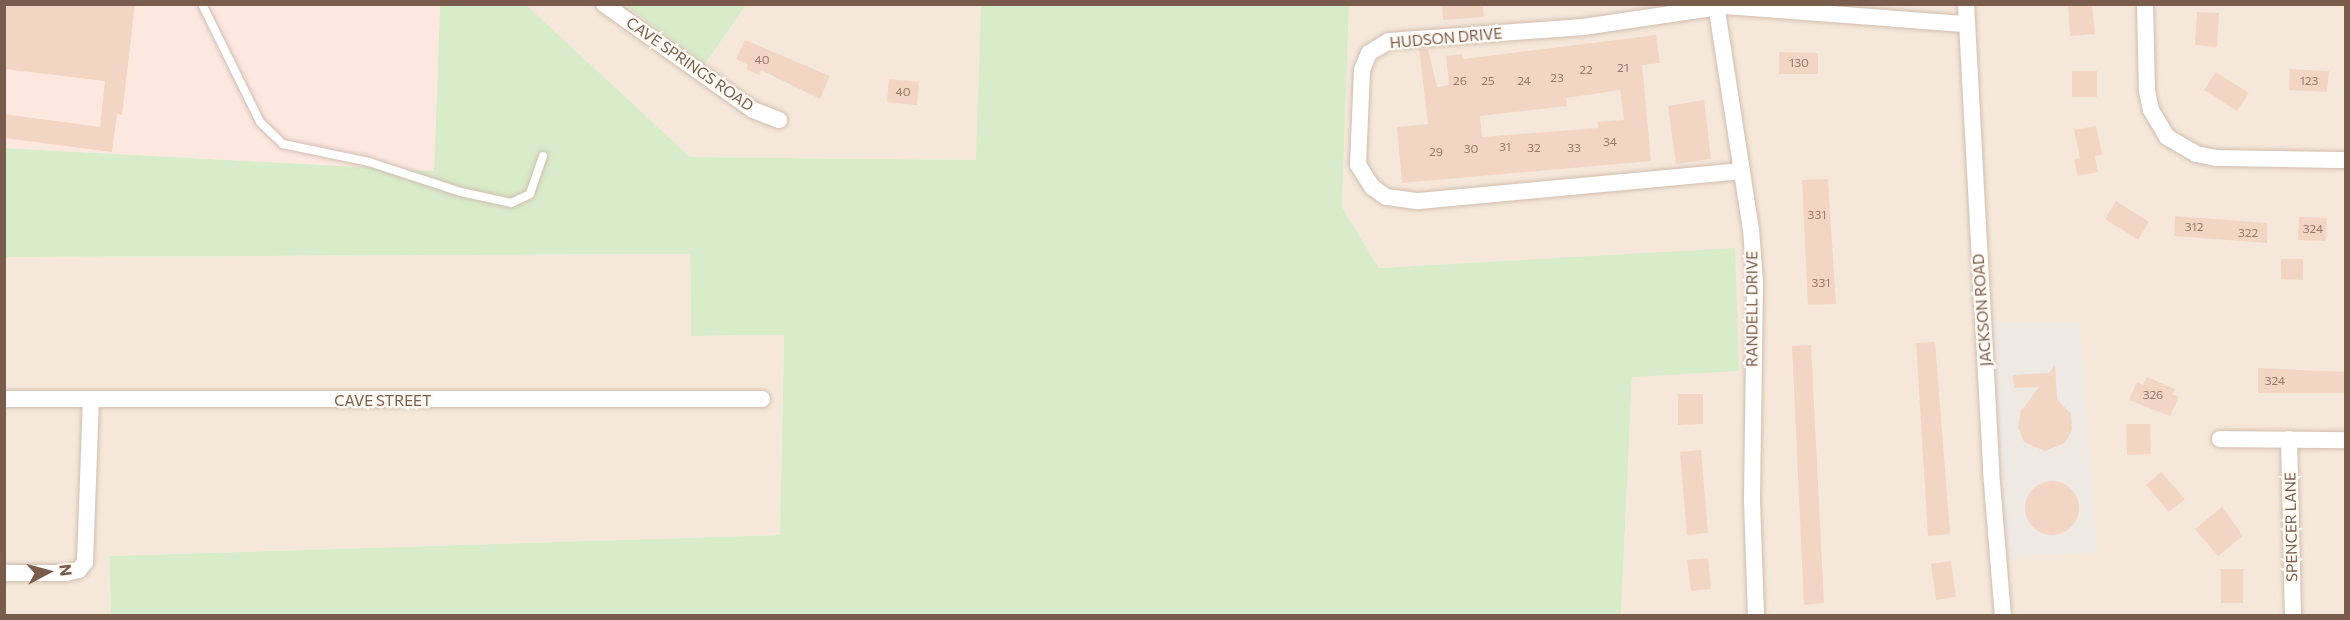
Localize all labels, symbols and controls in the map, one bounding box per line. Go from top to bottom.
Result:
street label: CAVE SPRINGS ROAD [623,13,757,115]
street label: HUDSON DRIVE [1389,24,1503,52]
house number: 40 [754,53,770,67]
house number: 130 [1789,56,1809,70]
house number: 21 [1617,61,1629,75]
house number: 22 [1579,63,1593,77]
house number: 23 [1550,71,1564,85]
house number: 26 [1453,74,1467,88]
house number: 25 [1481,74,1495,88]
house number: 24 [1517,74,1531,88]
house number: 123 [2300,74,2318,88]
house number: 40 [895,85,911,99]
house number: 34 [1603,135,1617,149]
house number: 31 [1499,140,1511,154]
house number: 32 [1527,141,1541,155]
house number: 33 [1567,141,1581,155]
house number: 30 [1464,142,1478,156]
house number: 29 [1429,145,1443,159]
house number: 331 [1808,208,1826,222]
house number: 312 [2185,220,2203,234]
house number: 324 [2303,222,2323,236]
house number: 322 [2238,226,2258,240]
street label: RANDELL DRIVE [1743,251,1761,367]
street label: JACKSON ROAD [1969,253,1995,367]
house number: 331 [1812,276,1830,290]
house number: 324 [2265,374,2285,388]
house number: 326 [2143,388,2163,402]
street label: CAVE STREET [334,392,432,410]
street label: SPENCER LANE [2281,472,2301,582]
north arrow [18,542,78,602]
text: N [56,563,76,577]

